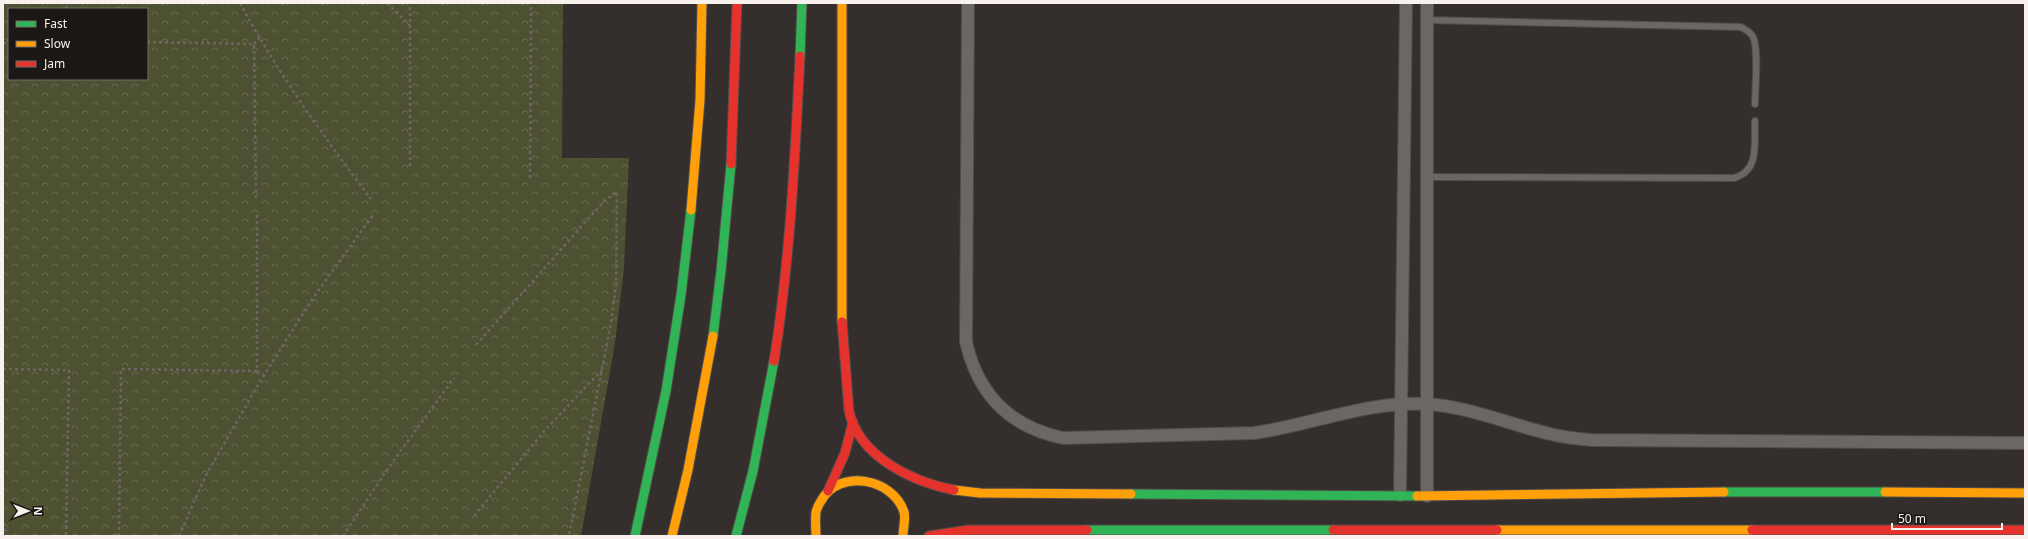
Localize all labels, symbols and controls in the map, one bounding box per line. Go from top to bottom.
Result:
legend [8,8,148,80]
text: Fast [44,15,68,32]
text: Slow [44,35,71,52]
text: Jam [43,55,65,72]
north arrow [8,491,48,531]
scale bar [1892,505,2002,531]
text: N [31,507,46,515]
text: 50 m [1898,510,1926,527]

